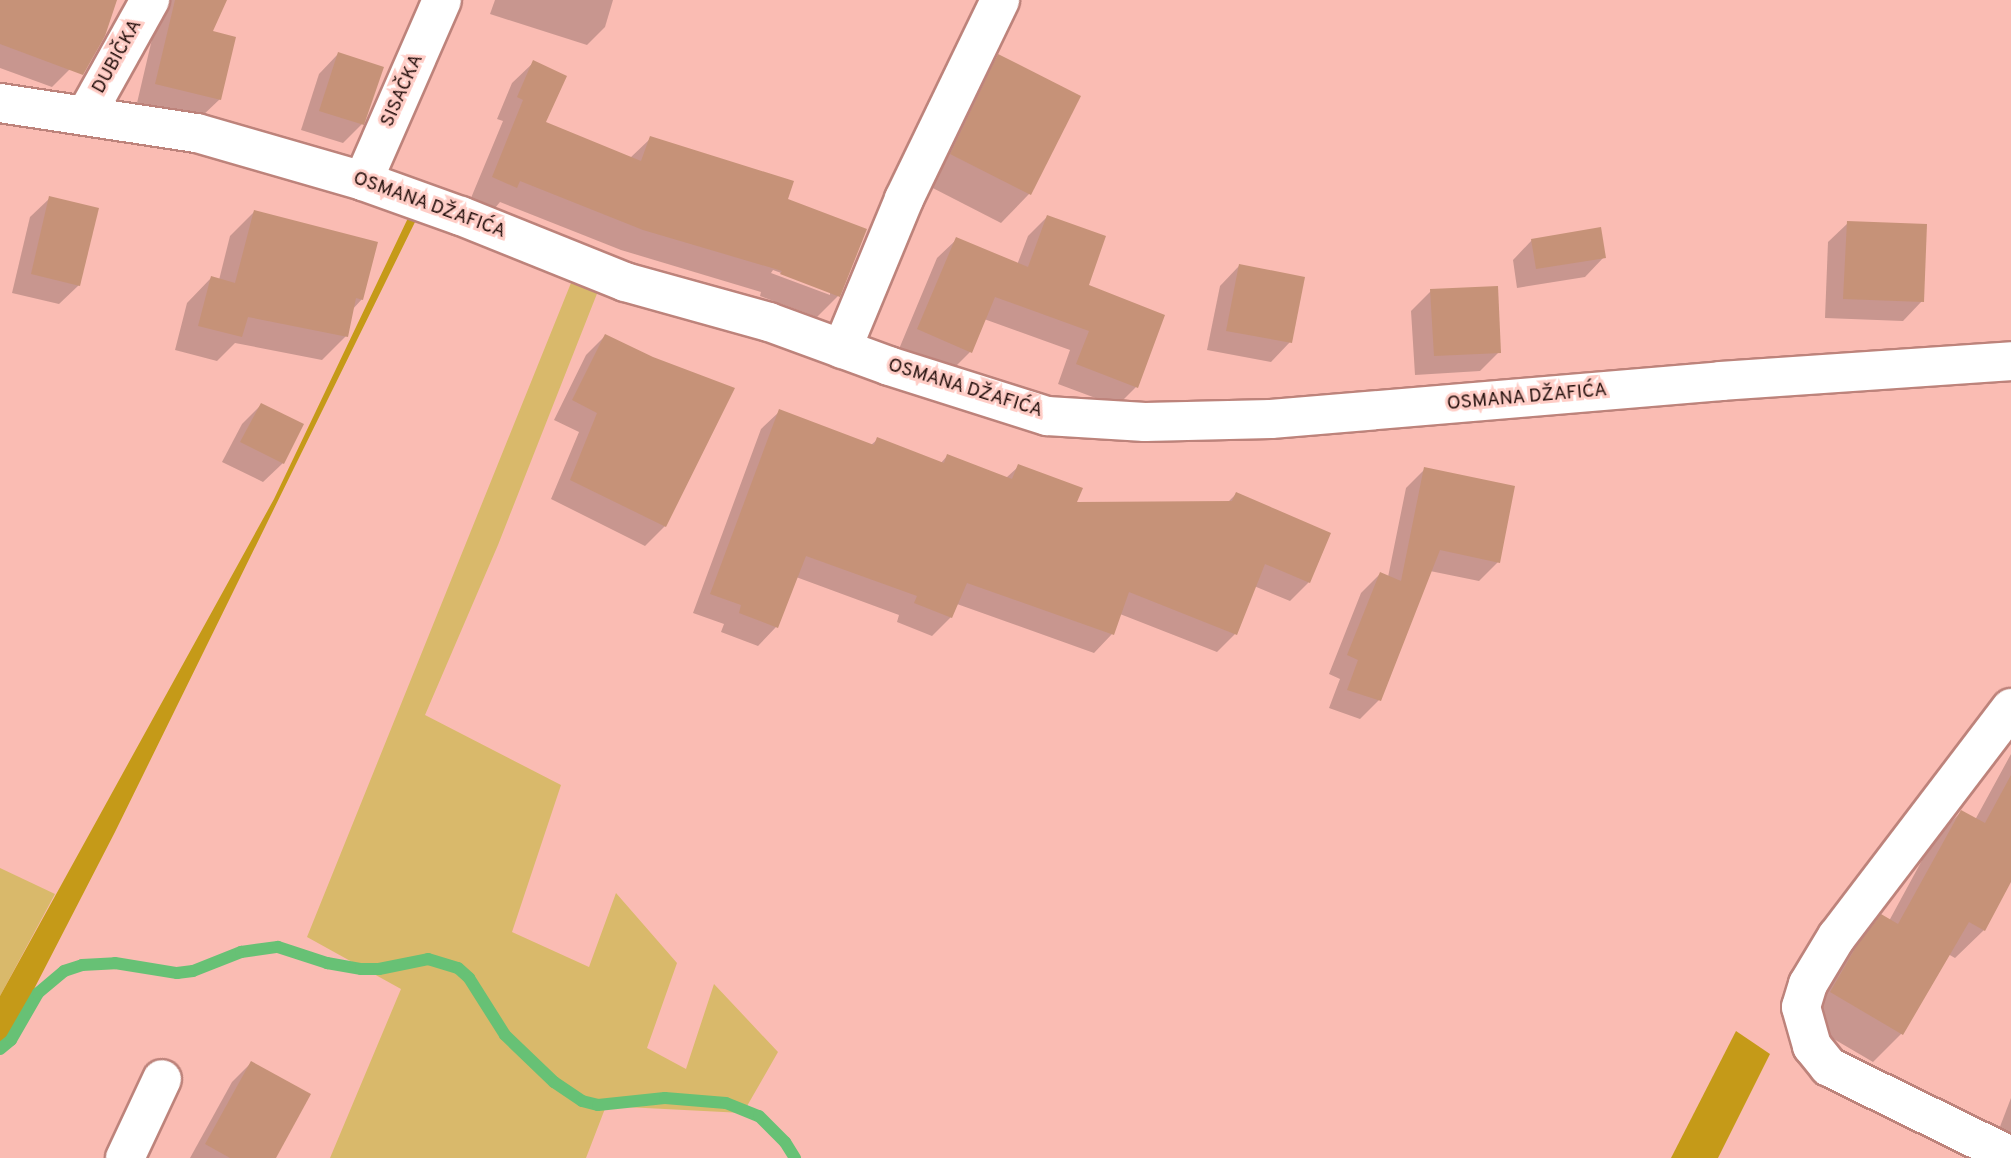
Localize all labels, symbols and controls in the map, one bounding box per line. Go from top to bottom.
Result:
street label: DUBIČKA [88,16,148,98]
street label: SISAČKA [377,51,429,131]
street label: OSMANA DŽAFIĆA [349,168,509,244]
street label: OSMANA DŽAFIĆA [885,355,1045,423]
street label: OSMANA DŽAFIĆA [1446,380,1608,416]

